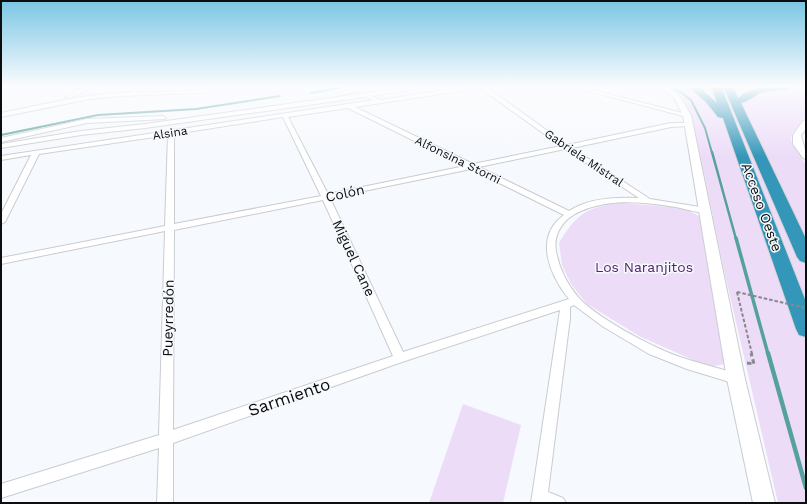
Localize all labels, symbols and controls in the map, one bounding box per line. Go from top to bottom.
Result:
street label: Alsina [151,123,189,143]
street label: Gabriela Mistral [542,126,626,190]
street label: Alfonsina Storni [413,133,503,187]
street label: Acceso Oeste [739,160,785,254]
street label: Colón [324,181,366,205]
street label: Miguel Cane [329,217,379,299]
park label: Los Naranjitos [595,259,693,275]
street label: Pueyrredón [159,279,177,357]
street label: Sarmiento [245,374,333,420]

